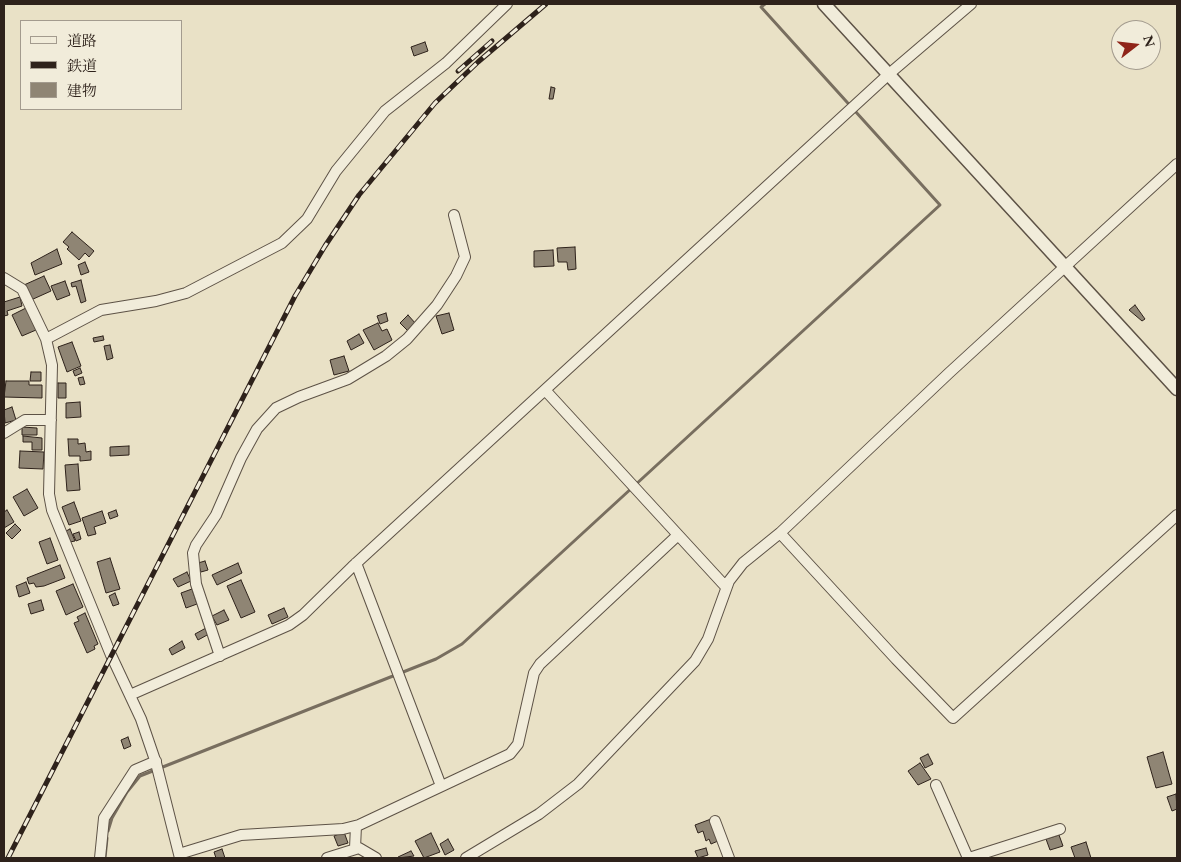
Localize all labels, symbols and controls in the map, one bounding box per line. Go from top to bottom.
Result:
legend [20,20,182,110]
north arrow [1111,20,1161,70]
text: 道路 [67,31,97,50]
text: N [1139,33,1160,49]
text: 鉄道 [67,56,97,75]
text: 建物 [67,81,97,100]

